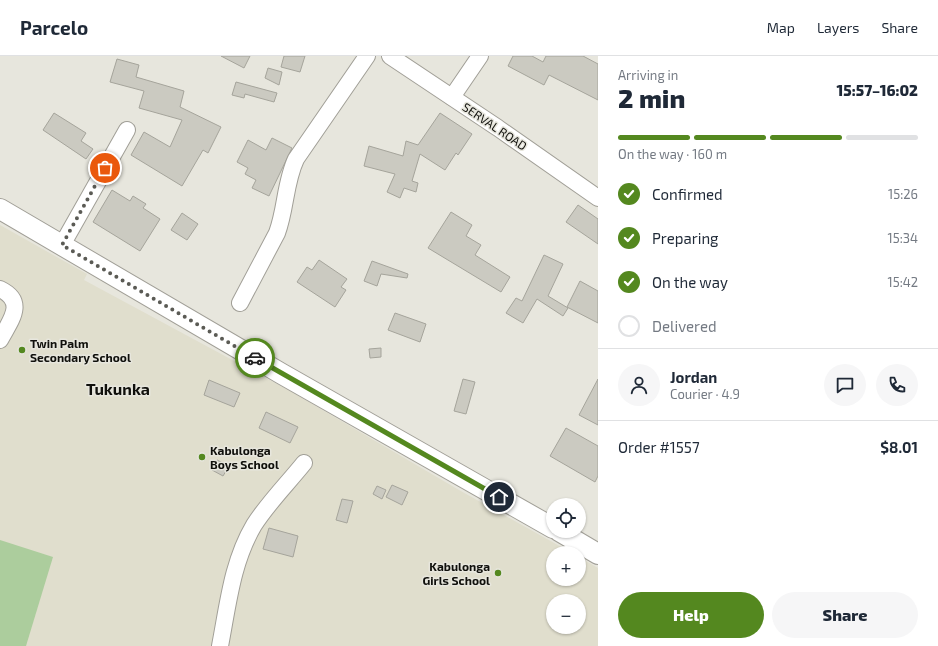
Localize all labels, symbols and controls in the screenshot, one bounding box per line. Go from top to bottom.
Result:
text: Parcelo [20,16,88,39]
text: Map [767,19,795,36]
text: Layers [817,19,859,36]
text: Share [881,19,918,36]
text: Arriving in [618,67,678,83]
text: 15:57–16:02 [837,81,918,99]
text: 2 min [618,82,685,113]
street label: SERVAL ROAD [460,99,530,153]
text: On the way · 160 m [618,146,727,162]
pin [88,151,122,185]
icon: bag [94,157,116,179]
icon: check [618,183,640,205]
text: Confirmed [652,185,723,203]
text: 15:26 [888,186,918,202]
icon: check [618,227,640,249]
text: Preparing [652,229,718,247]
text: 15:34 [888,230,918,246]
icon: check [618,271,640,293]
text: On the way [652,273,728,291]
text: 15:42 [887,274,918,290]
text: Delivered [652,317,717,335]
place label: Twin Palm Secondary School [30,336,131,365]
courier [235,338,275,378]
marker: Twin Palm Secondary School [17,345,27,355]
icon: car [244,347,266,369]
button: person [618,364,660,406]
button: chat [824,364,866,406]
button: phone [876,364,918,406]
text: Jordan [670,368,717,386]
district label: Tukunka [86,379,150,398]
text: Courier · 4.9 [670,386,740,402]
text: Order #1557 [618,438,700,456]
text: $8.01 [880,438,918,456]
place label: Kabulonga Boys School [210,443,279,472]
marker: Kabulonga Boys School [197,452,207,462]
pin [482,480,516,514]
icon: home [488,486,510,508]
map controls [546,498,586,634]
button: locate [546,498,586,538]
button: + [546,546,586,586]
place label: Kabulonga Girls School [422,559,490,587]
marker: Kabulonga Girls School [493,568,503,578]
button: Help [618,592,764,638]
button: Share [772,592,918,638]
button: − [546,594,586,634]

